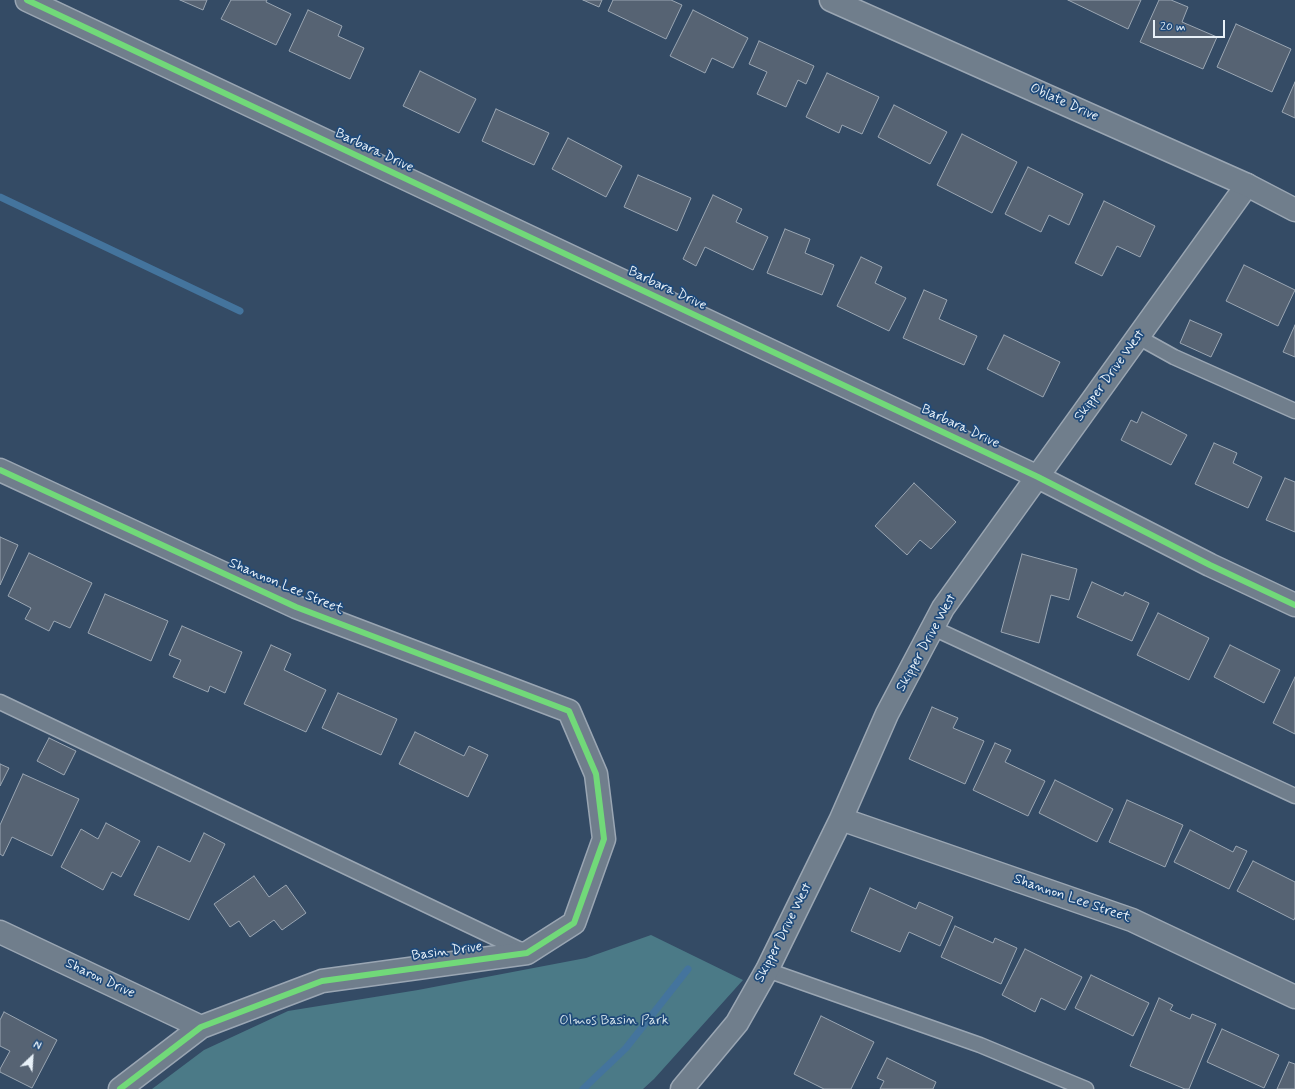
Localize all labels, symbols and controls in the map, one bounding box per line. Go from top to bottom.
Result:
scale bar [1155,12,1227,38]
text: 20 m [1160,19,1186,35]
street label: Oblate Drive [1027,80,1101,126]
street label: Barbara Drive [332,125,416,177]
street label: Barbara Drive [625,263,709,315]
street label: Skipper Drive West [1071,327,1149,425]
street label: Barbara Drive [918,401,1002,453]
street label: Shannon Lee Street [226,555,346,619]
street label: Skipper Drive West [893,591,961,695]
street label: Shannon Lee Street [1011,871,1133,927]
street label: Skipper Drive West [752,881,816,985]
street label: Basin Drive [411,939,483,965]
street label: Sharon Drive [62,956,138,1002]
park label: Olmos Basin Park [559,1013,669,1029]
north arrow [12,1037,52,1077]
text: N [31,1038,43,1054]

